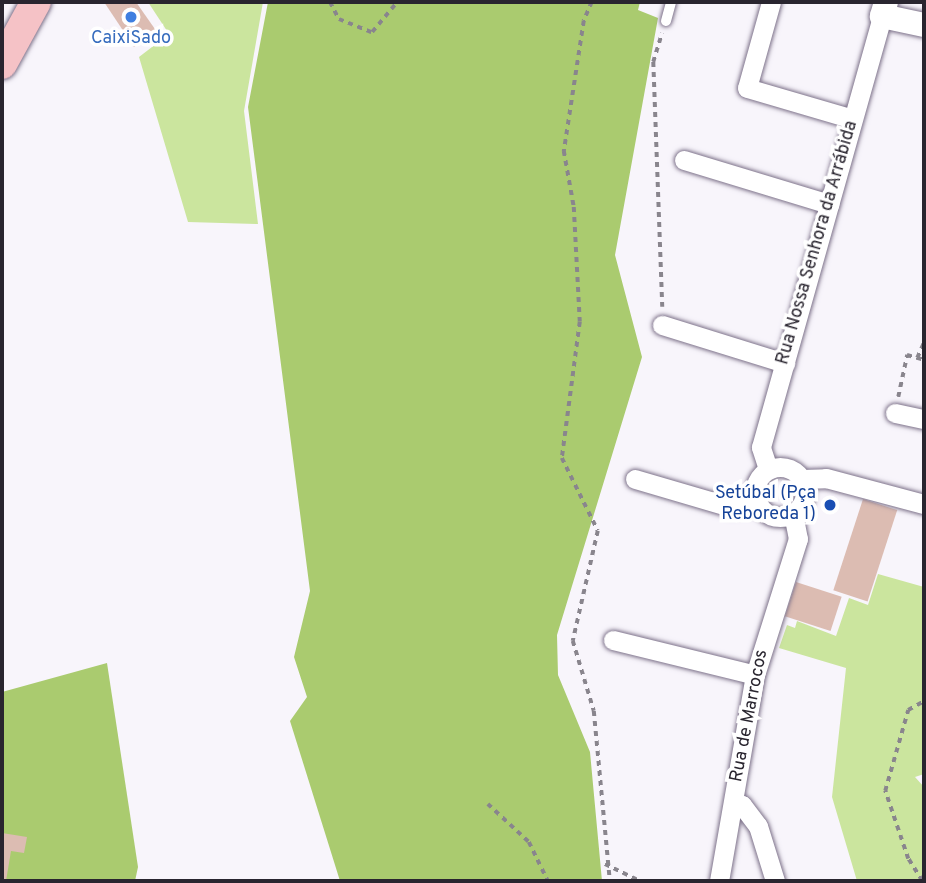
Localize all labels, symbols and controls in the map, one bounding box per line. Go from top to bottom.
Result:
marker: CaixiSado [123,9,139,25]
place label: CaixiSado [91,28,171,50]
street label: Rua Nossa Senhora da Arrábida [773,118,863,368]
place label: Setúbal (Pça Reboreda 1) [715,484,816,526]
marker: Setúbal (Pça Reboreda 1) [822,497,838,513]
street label: Rua de Marrocos [727,648,773,784]

